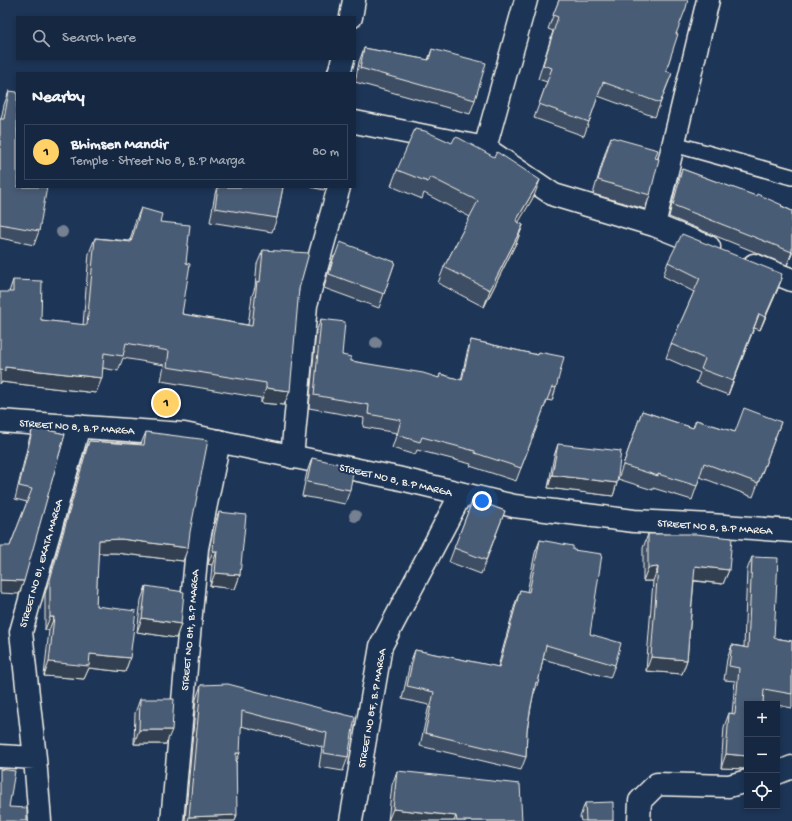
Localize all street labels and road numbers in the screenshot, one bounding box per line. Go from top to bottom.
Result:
street label: STREET NO 8, B.P MARGA [19,418,135,438]
street label: STREET NO 8, B.P MARGA [338,462,454,500]
street label: STREET NO 8I, EKATA MARGA [18,498,66,629]
street label: STREET NO 8, B.P MARGA [657,518,773,538]
street label: STREET NO 8H, B.P MARGA [180,569,202,691]
street label: STREET NO 8F, B.P MARGA [357,647,389,769]

